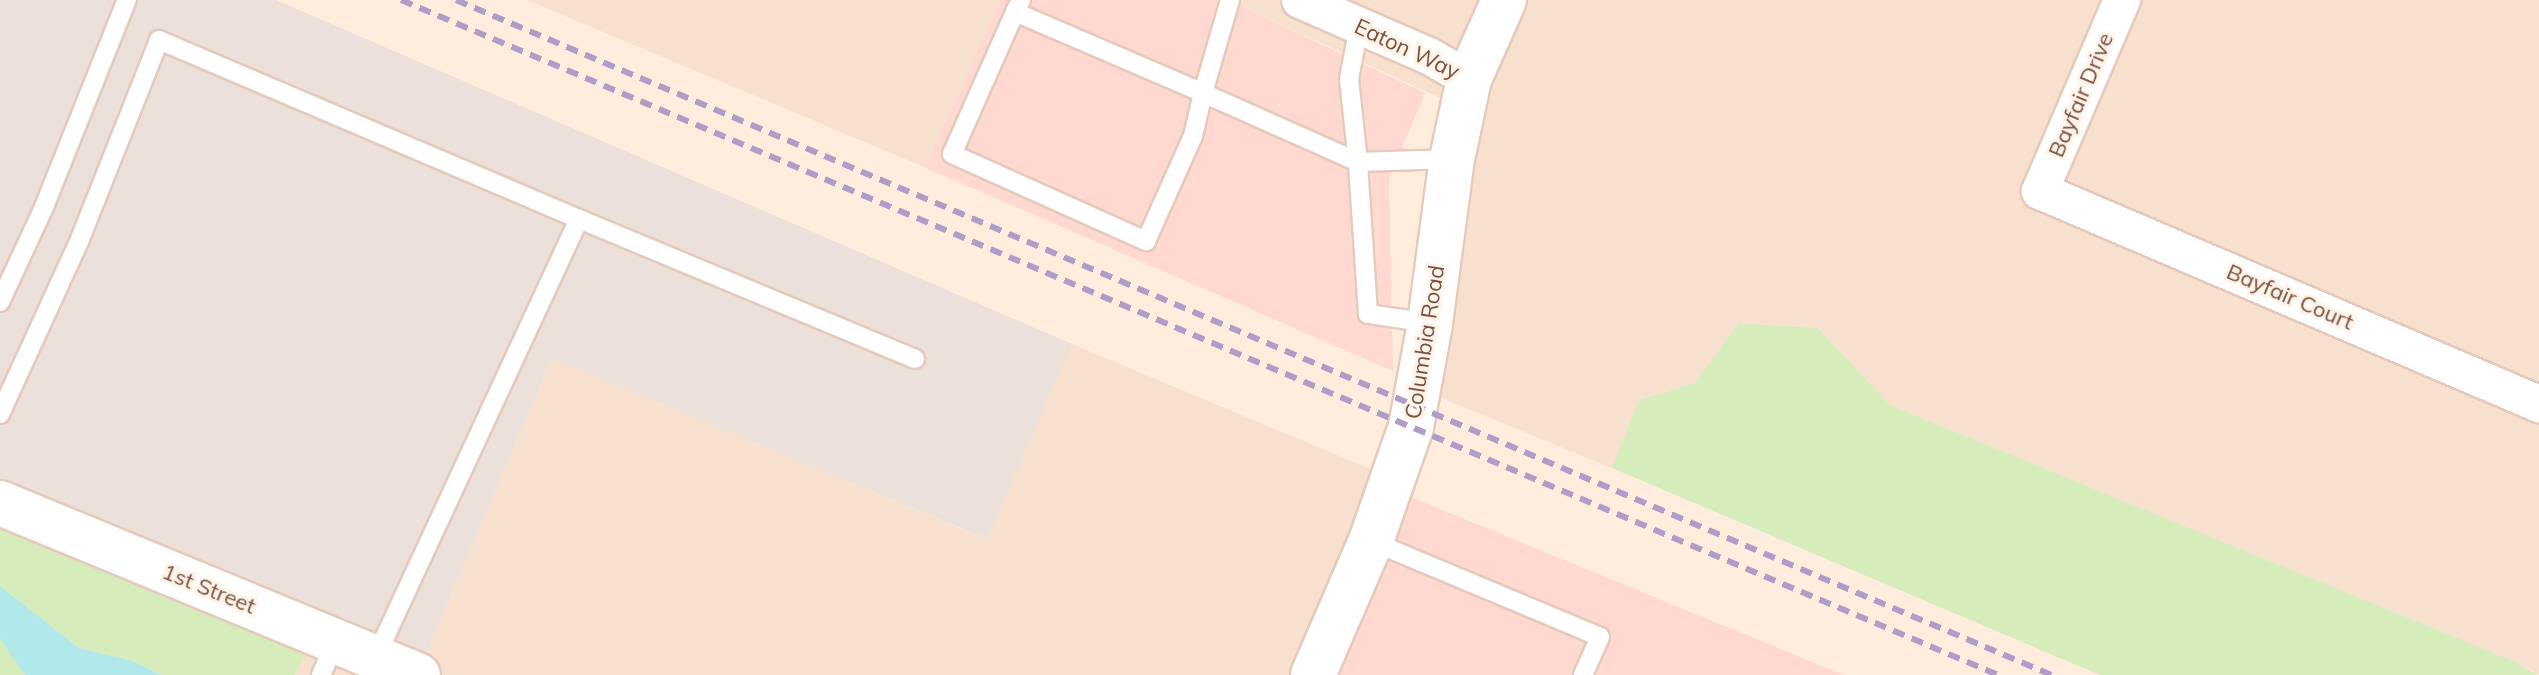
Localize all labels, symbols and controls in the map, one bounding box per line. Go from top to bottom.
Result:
street label: Eaton Way [1350,13,1464,85]
street label: Bayfair Drive [2043,29,2119,161]
street label: Bayfair Court [2223,258,2357,336]
street label: Columbia Road [1400,263,1450,421]
street label: 1st Street [158,558,260,620]

